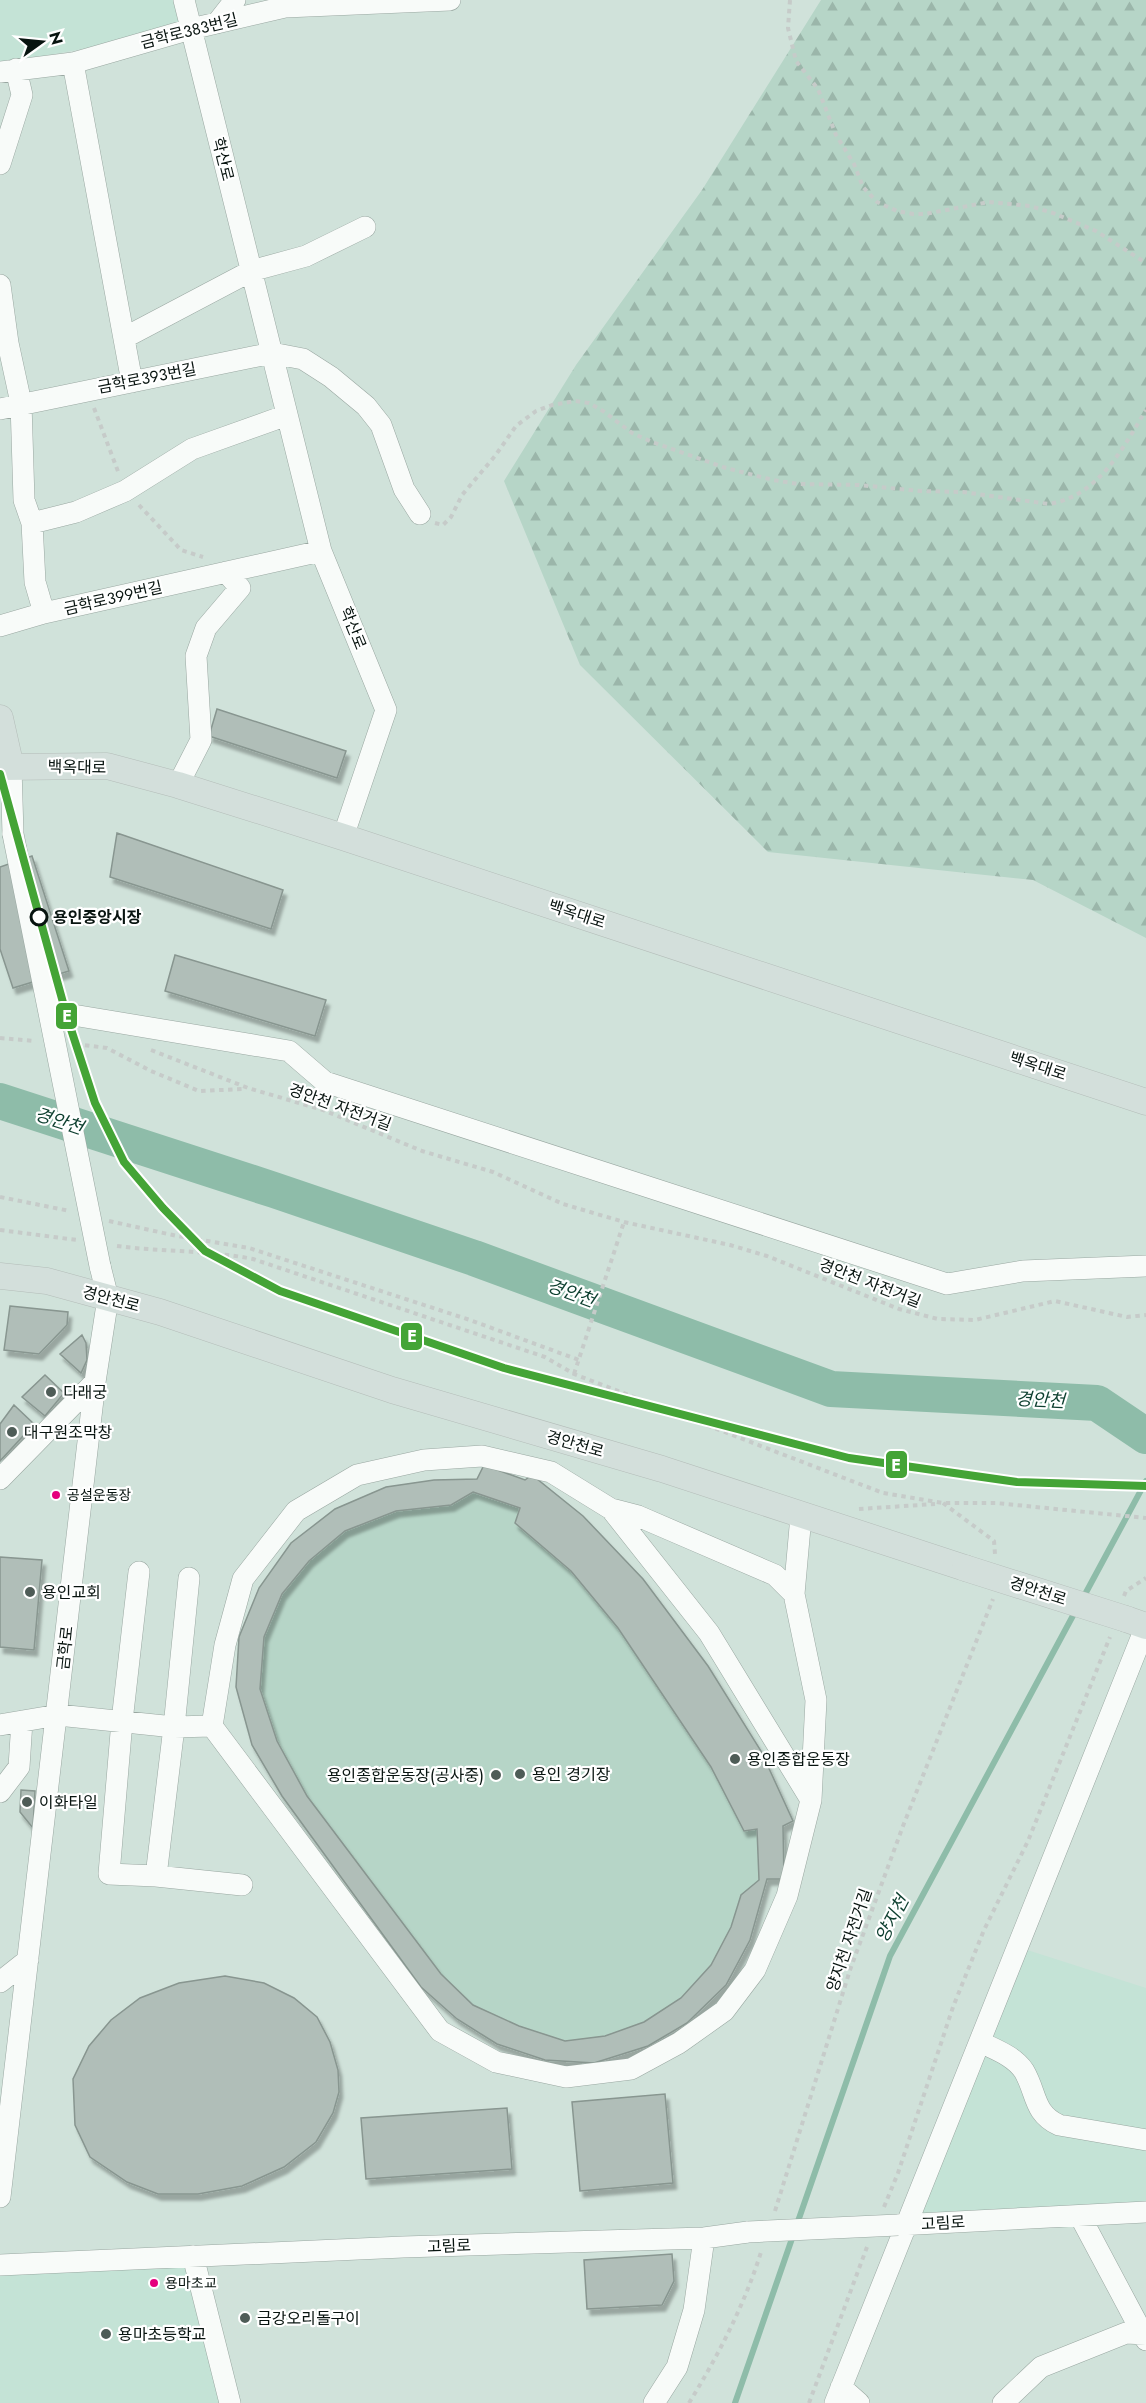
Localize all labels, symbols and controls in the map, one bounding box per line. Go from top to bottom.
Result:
street label: 금학로383번길 [138,8,240,54]
north arrow [12,12,72,72]
text: N [43,29,69,47]
street label: 학산로 [206,135,240,183]
street label: 금학로393번길 [96,357,198,399]
street label: 금학로399번길 [61,575,165,621]
street label: 학산로 [334,603,372,653]
street label: 백옥대로 [47,755,107,779]
street label: 백옥대로 [545,894,609,934]
place label: 용인중앙시장 [53,906,142,929]
marker: 용인중앙시장 [30,908,48,926]
line badge: E [55,1002,78,1030]
text: E [62,1005,72,1028]
street label: 백옥대로 [1006,1046,1070,1086]
street label: 경안천 자전거길 [285,1078,395,1136]
water label: 경안천 [31,1101,89,1142]
street label: 경안천 자전거길 [816,1253,924,1313]
water label: 경안천 [543,1272,601,1315]
street label: 경안천로 [80,1280,143,1318]
line badge: E [400,1322,423,1351]
text: E [407,1325,417,1348]
place label: 다래궁 [63,1381,107,1404]
marker: 다래궁 [44,1385,58,1399]
water label: 경안천 [1015,1386,1068,1414]
place label: 대구원조막창 [24,1421,113,1444]
marker: 대구원조막창 [5,1425,19,1439]
street label: 경안천로 [544,1425,607,1463]
line badge: E [885,1450,908,1479]
text: E [891,1454,901,1477]
place label: 공설운동장 [67,1485,132,1505]
marker: 공설운동장 [50,1489,62,1501]
street label: 경안천로 [1006,1571,1070,1611]
place label: 용인교회 [42,1581,101,1604]
marker: 용인교회 [23,1585,37,1599]
street label: 금학로 [51,1625,79,1671]
place label: 용인종합운동장 [747,1748,850,1771]
marker: 용인종합운동장 [728,1752,742,1766]
place label: 용인 경기장 [532,1763,611,1786]
place label: 용인종합운동장(공사중) [327,1764,484,1787]
marker: 용인 경기장 [513,1767,527,1781]
marker: 용인종합운동장(공사중) [489,1768,503,1782]
place label: 이화타일 [39,1791,98,1814]
marker: 이화타일 [20,1795,34,1809]
street label: 양지천 자전거길 [821,1885,877,1995]
water label: 양지천 [869,1889,916,1947]
street label: 고림로 [920,2210,966,2236]
street label: 고림로 [427,2234,472,2258]
place label: 용마초교 [165,2273,217,2293]
marker: 용마초교 [148,2277,160,2289]
place label: 금강오리돌구이 [257,2307,360,2330]
marker: 금강오리돌구이 [238,2311,252,2325]
place label: 용마초등학교 [118,2323,206,2346]
marker: 용마초등학교 [99,2327,113,2341]

